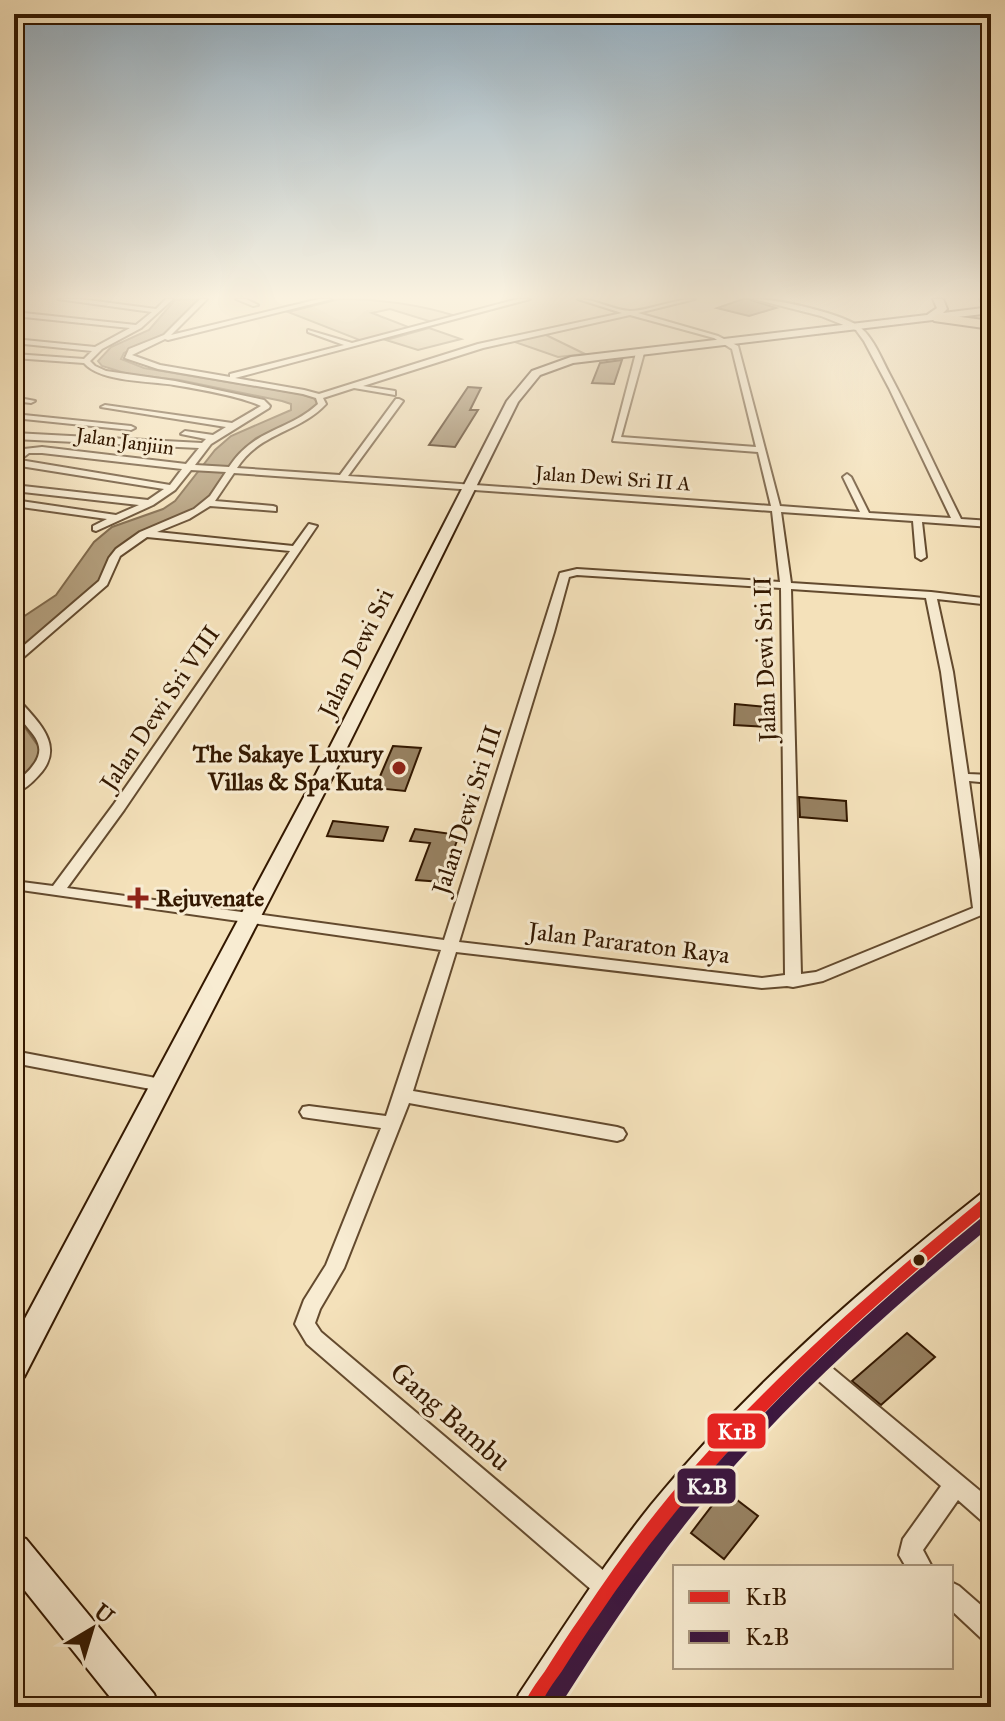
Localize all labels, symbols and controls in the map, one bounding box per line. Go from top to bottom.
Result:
street label: Jalan Janjiin [72,422,176,461]
street label: Jalan Dewi Sri II A [532,460,692,496]
street label: Jalan Dewi Sri II [747,576,783,745]
street label: Jalan Dewi Sri [311,583,400,725]
street label: Jalan Dewi Sri VIII [92,620,226,799]
street label: Jalan Dewi Sri III [425,722,508,901]
place label: The Sakaye Luxury Villas & Spa Kuta [192,739,385,797]
marker: The Sakaye Luxury Villas & Spa Kuta [390,759,408,777]
place label: Rejuvenate [156,883,264,913]
marker: Rejuvenate [127,887,149,909]
street label: Jalan Pararaton Raya [524,915,732,970]
unlabelled marker [911,1252,927,1268]
street label: Gang Bambu [383,1354,518,1478]
line badge: K1B [706,1412,767,1450]
text: K1B [718,1418,756,1445]
line badge: K2B [676,1467,737,1505]
text: K2B [686,1473,728,1500]
legend [673,1565,953,1669]
text: K1B [745,1582,787,1612]
north arrow [52,1589,132,1669]
text: U [89,1598,120,1630]
text: K2B [745,1622,790,1652]

